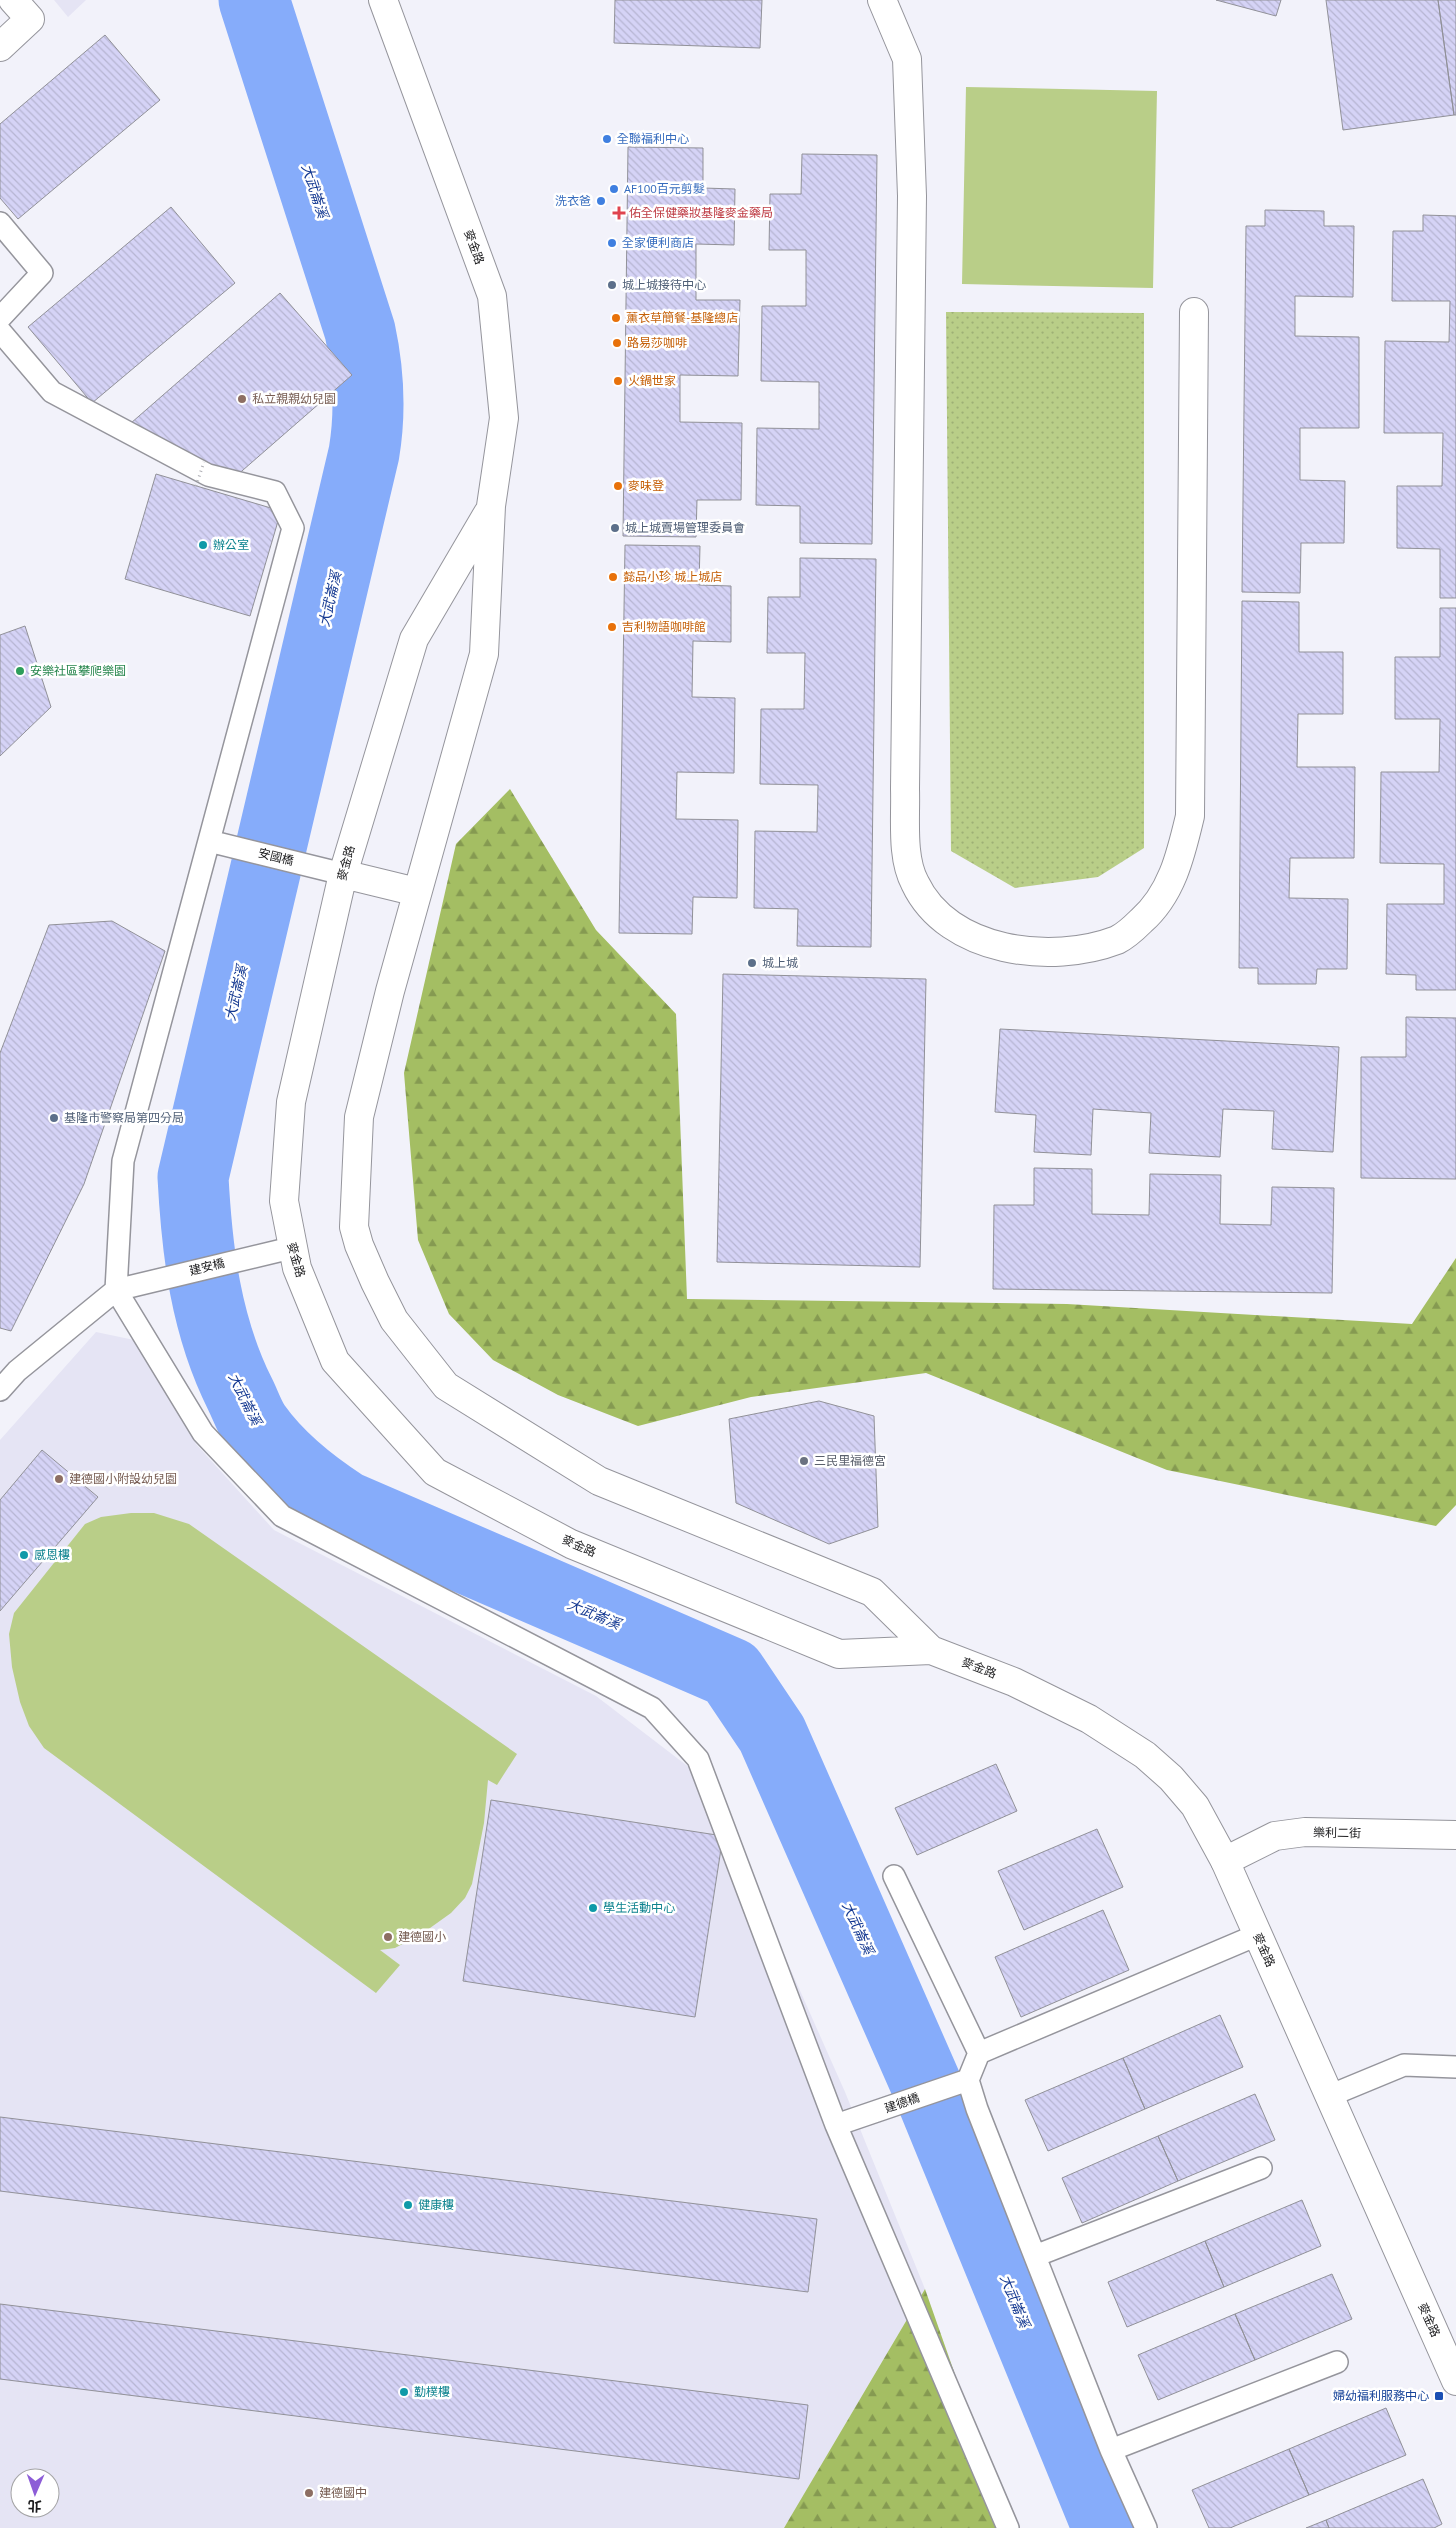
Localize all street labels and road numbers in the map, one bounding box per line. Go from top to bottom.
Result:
street label: 麥金路 [461,227,488,266]
street label: 麥金路 [334,844,357,882]
street label: 安國橋 [257,845,295,868]
street label: 麥金路 [284,1240,309,1279]
street label: 建安橋 [188,1255,226,1278]
street label: 麥金路 [560,1531,599,1560]
street label: 麥金路 [960,1654,999,1681]
street label: 樂利二街 [1313,1825,1361,1840]
street label: 麥金路 [1250,1930,1279,1969]
street label: 建德橋 [882,2090,921,2115]
street label: 麥金路 [1415,2300,1444,2339]

